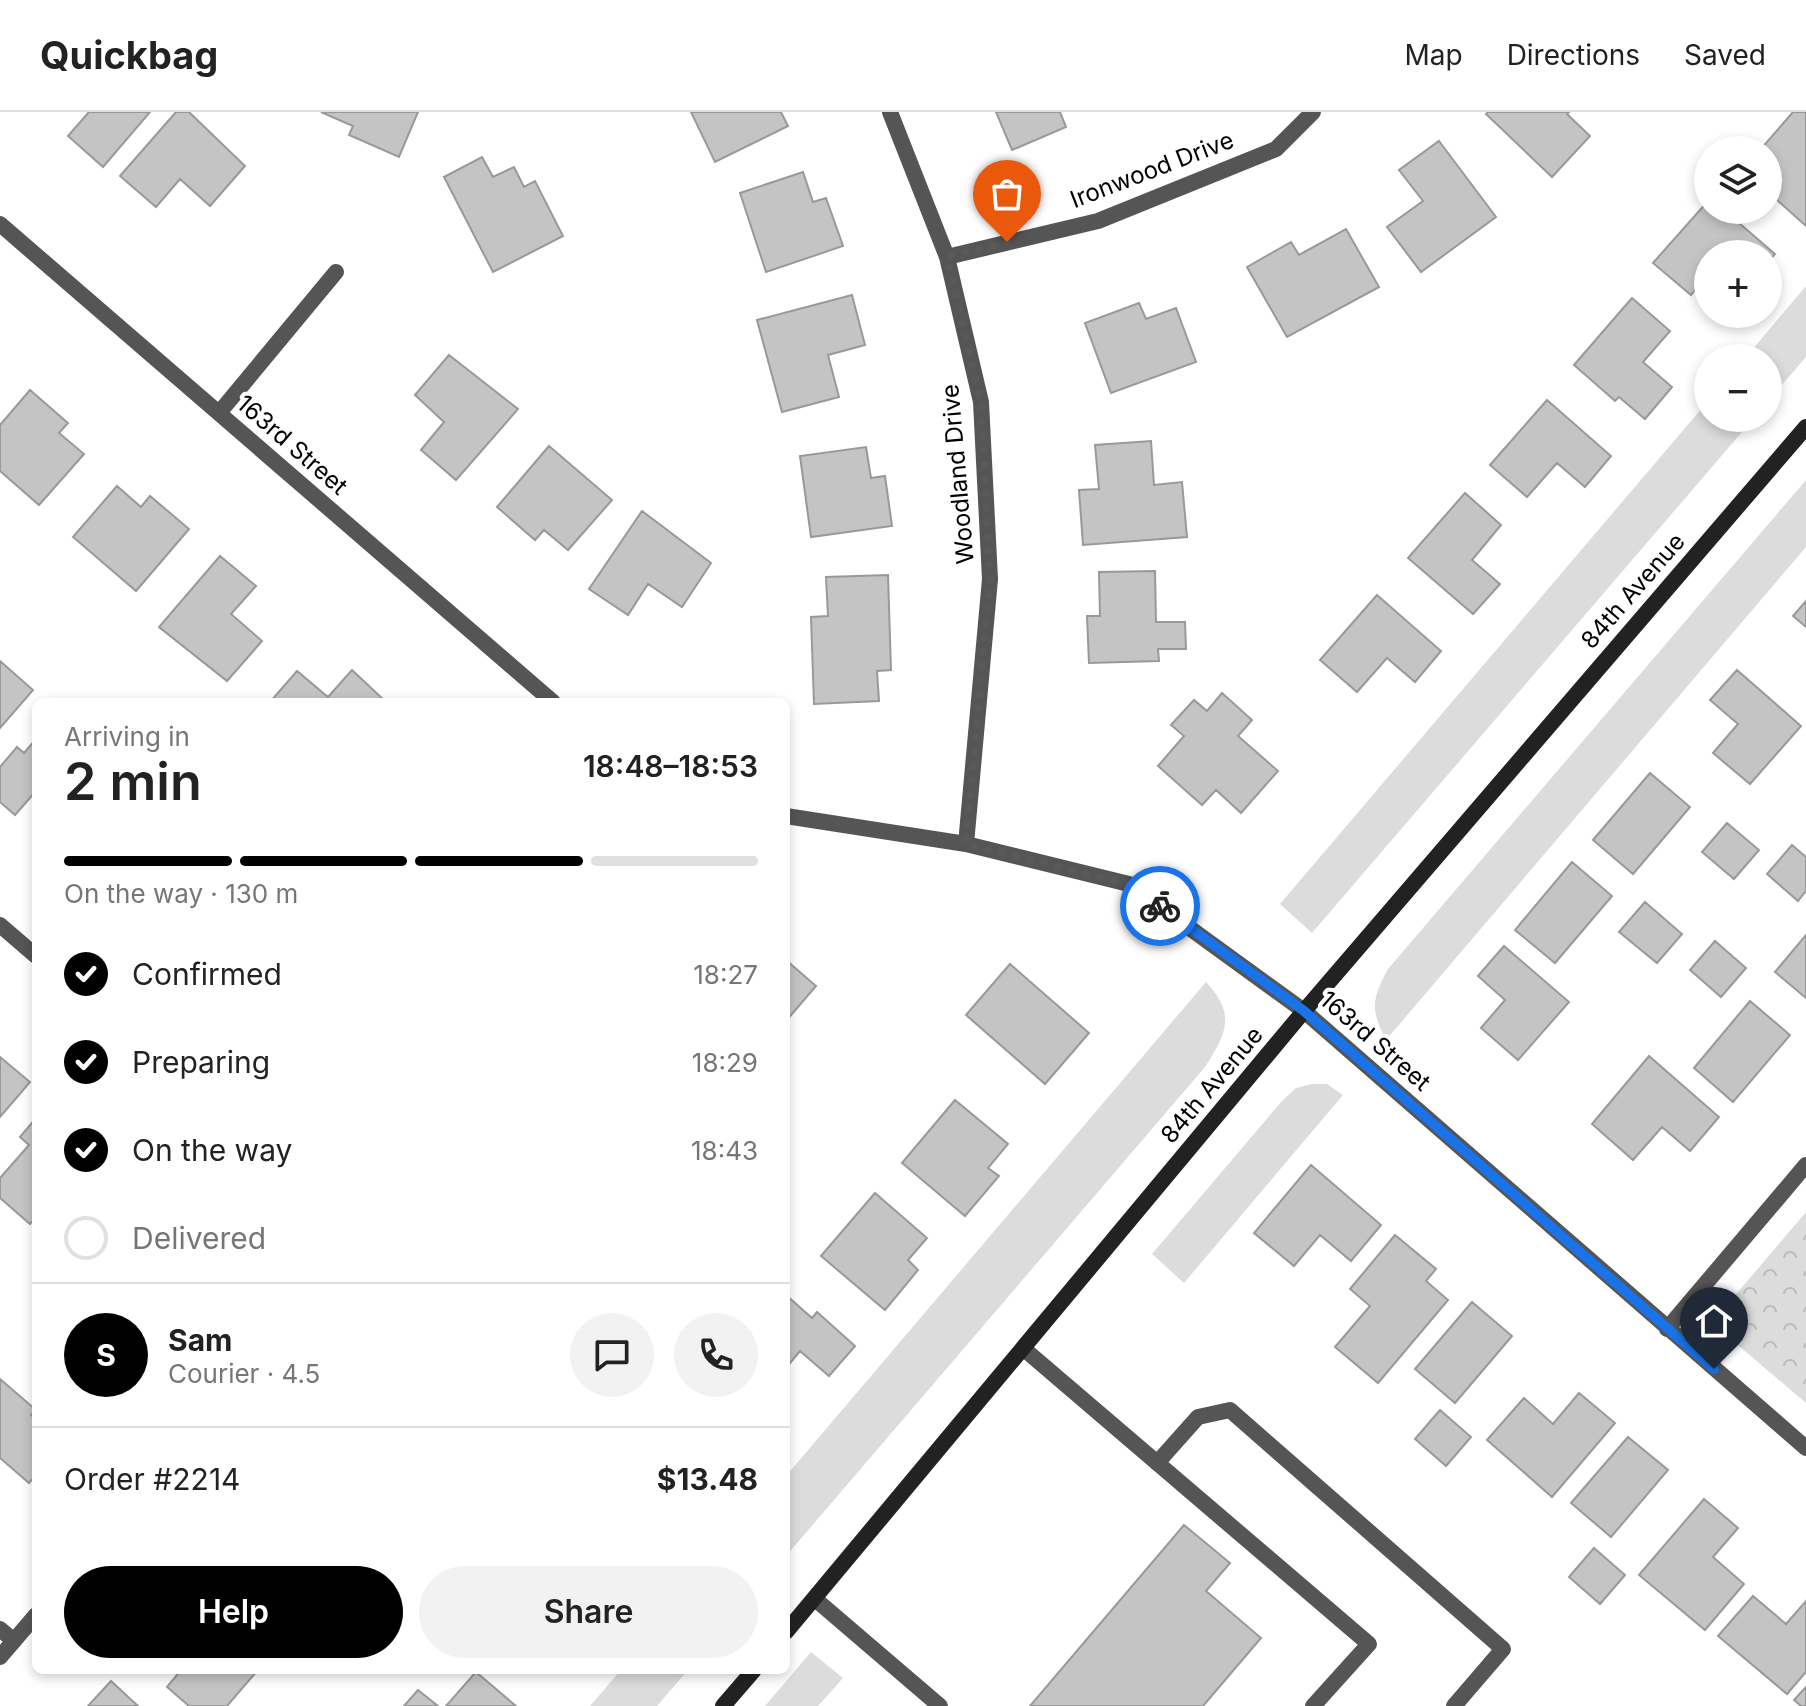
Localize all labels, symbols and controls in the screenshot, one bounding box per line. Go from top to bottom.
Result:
text: Quickbag [40,32,218,78]
text: Map [1404,38,1463,72]
text: Directions [1507,38,1640,72]
text: Saved [1684,38,1766,72]
street label: Ironwood Drive [1066,125,1238,214]
map controls [1694,136,1782,432]
button: layers [1694,136,1782,224]
pin [973,160,1041,242]
icon: bag [985,172,1029,216]
button: + [1694,240,1782,328]
button: − [1694,344,1782,432]
street label: Woodland Drive [935,383,980,565]
street label: 163rd Street [231,389,354,501]
street label: 84th Avenue [1575,527,1691,654]
text: Arriving in [64,721,190,752]
text: 18:48–18:53 [583,748,758,784]
text: 2 min [64,750,202,813]
courier [1120,866,1200,946]
text: On the way · 130 m [64,878,298,909]
icon: bike [1138,884,1182,928]
icon: check [64,952,108,996]
text: Confirmed [132,956,282,992]
text: 18:27 [693,959,758,990]
street label: 163rd Street [1314,985,1437,1097]
street label: 84th Avenue [1154,1020,1269,1149]
icon: check [64,1040,108,1084]
text: Preparing [132,1044,270,1080]
text: 18:29 [692,1047,758,1078]
icon: check [64,1128,108,1172]
text: On the way [132,1132,292,1168]
text: 18:43 [691,1135,758,1166]
text: Delivered [132,1220,266,1256]
pin [1680,1287,1748,1369]
icon: home [1692,1299,1736,1343]
button: chat [570,1313,654,1397]
button: phone [674,1313,758,1397]
text: Sam [168,1322,232,1358]
text: S [96,1337,116,1373]
text: Courier · 4.5 [168,1358,320,1389]
text: Order #2214 [64,1461,241,1497]
text: $13.48 [657,1461,758,1497]
button: Help [64,1566,403,1658]
button: Share [419,1566,758,1658]

